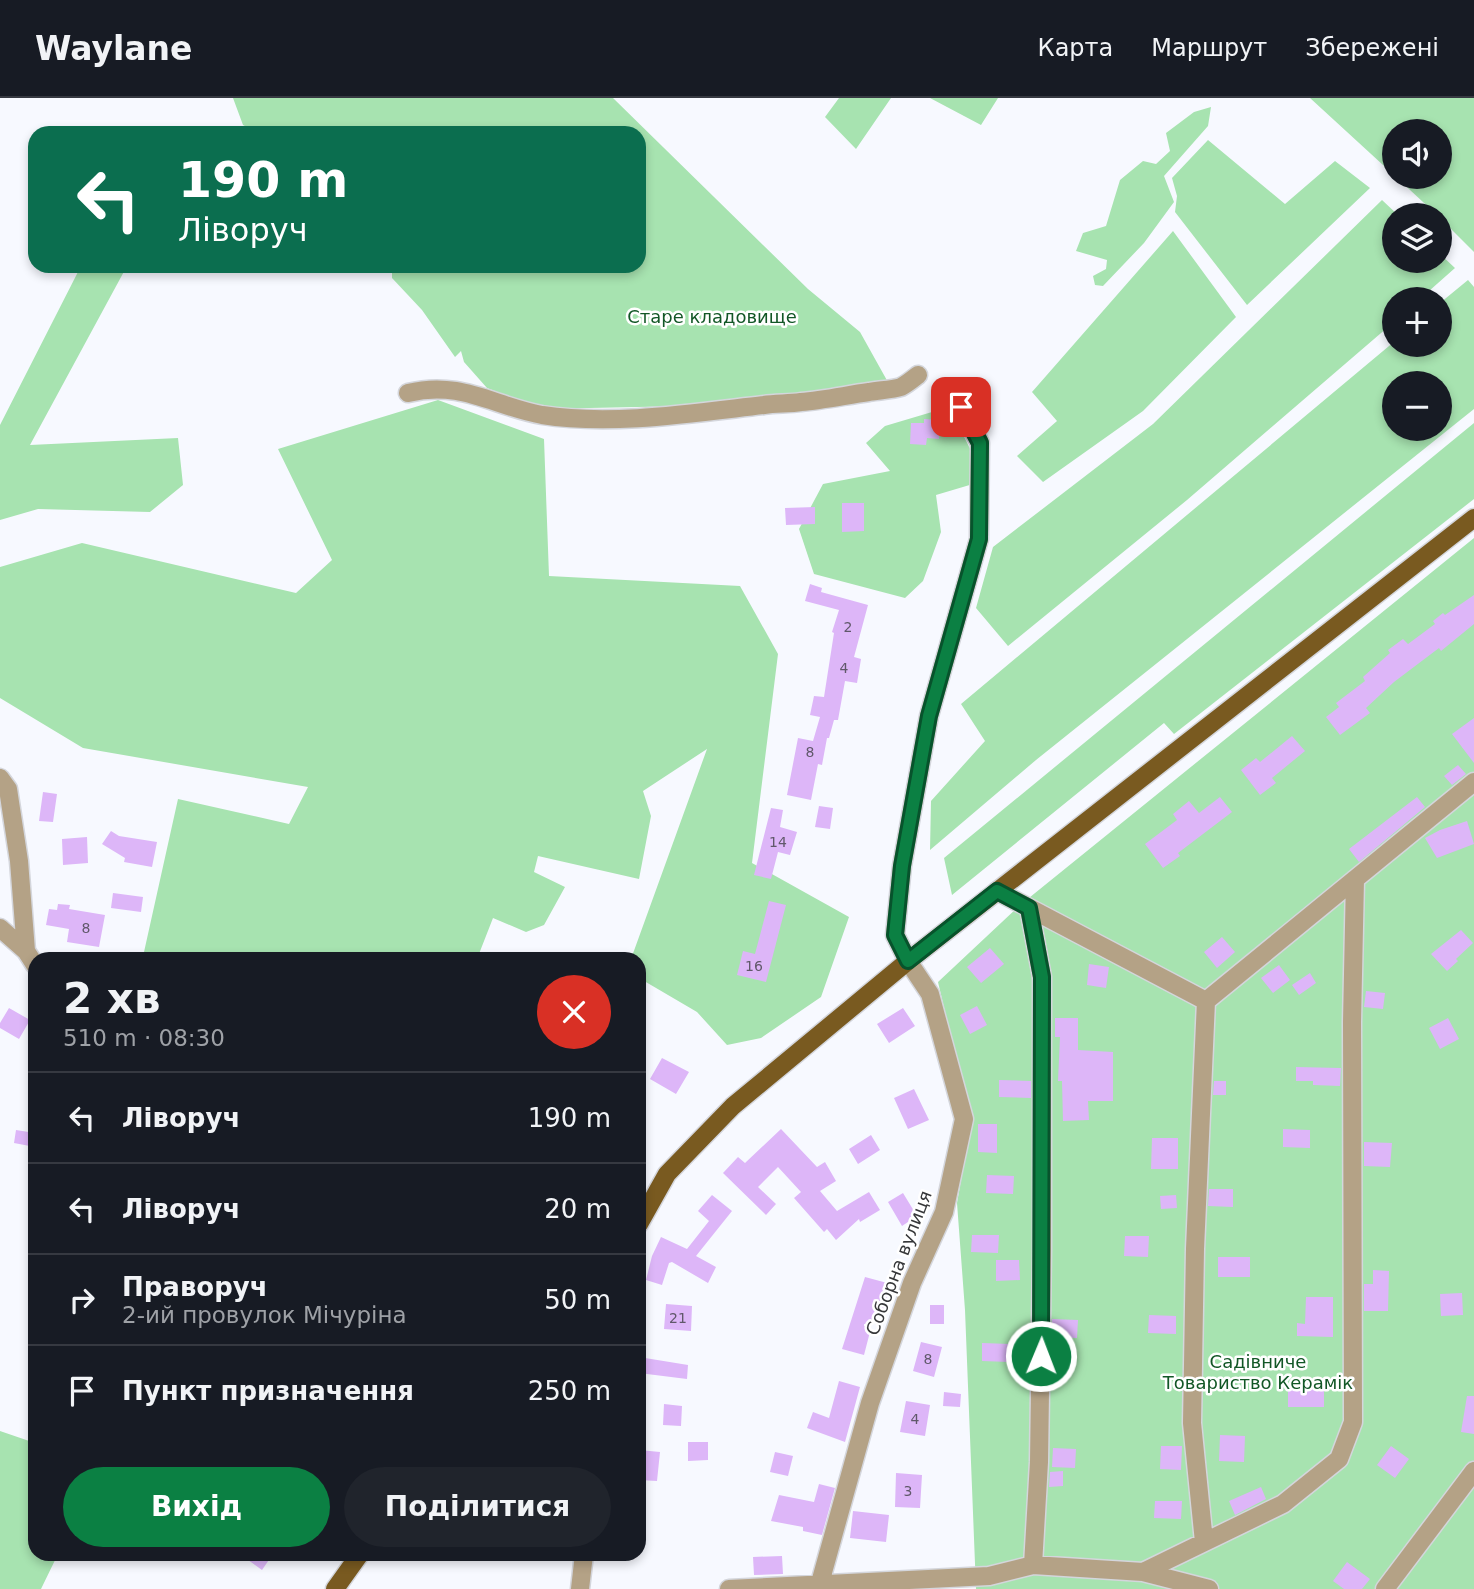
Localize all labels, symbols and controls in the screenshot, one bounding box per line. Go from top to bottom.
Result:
text: Waylane [35,29,192,68]
text: Карта [1038,34,1113,62]
text: Маршрут [1151,34,1267,62]
text: Збережені [1305,34,1439,62]
map controls [1382,119,1452,441]
button: sound [1382,119,1452,189]
text: 190 m [178,152,348,209]
icon: left [63,154,154,245]
button: layers [1382,203,1452,273]
text: Ліворуч [178,211,308,249]
button: + [1382,287,1452,357]
park label: Старе кладовище [627,306,797,327]
button: − [1382,371,1452,441]
pin [931,377,991,437]
icon: arrive [942,388,980,426]
house number: 2 [844,619,852,635]
house number: 4 [840,660,849,676]
house number: 8 [806,744,814,760]
house number: 14 [769,834,787,850]
house number: 8 [82,920,90,936]
house number: 16 [745,958,763,974]
text: 2 хв [63,974,161,1023]
button: close [537,975,611,1049]
text: 510 m · 08:30 [63,1025,225,1051]
icon: left [63,1099,101,1137]
text: Ліворуч [122,1103,240,1133]
text: 190 m [528,1103,611,1133]
street label: Соборна вулиця [861,1188,936,1338]
icon: left [63,1190,101,1228]
text: Ліворуч [122,1194,240,1224]
text: 20 m [544,1194,611,1224]
text: Праворуч [122,1272,268,1302]
icon: right [63,1281,101,1319]
text: 50 m [544,1285,611,1315]
text: 2-ий провулок Мічуріна [122,1302,407,1328]
house number: 21 [669,1310,687,1326]
position arrow [1004,1319,1078,1393]
house number: 8 [924,1351,932,1367]
park label: Садівниче Товариство Керамік [1162,1351,1353,1393]
icon: arrive [63,1372,101,1410]
text: Пункт призначення [122,1376,414,1406]
text: 250 m [528,1376,611,1406]
house number: 4 [911,1411,920,1427]
button: Вихід [63,1467,330,1547]
button: Поділитися [344,1467,611,1547]
house number: 3 [904,1483,912,1499]

